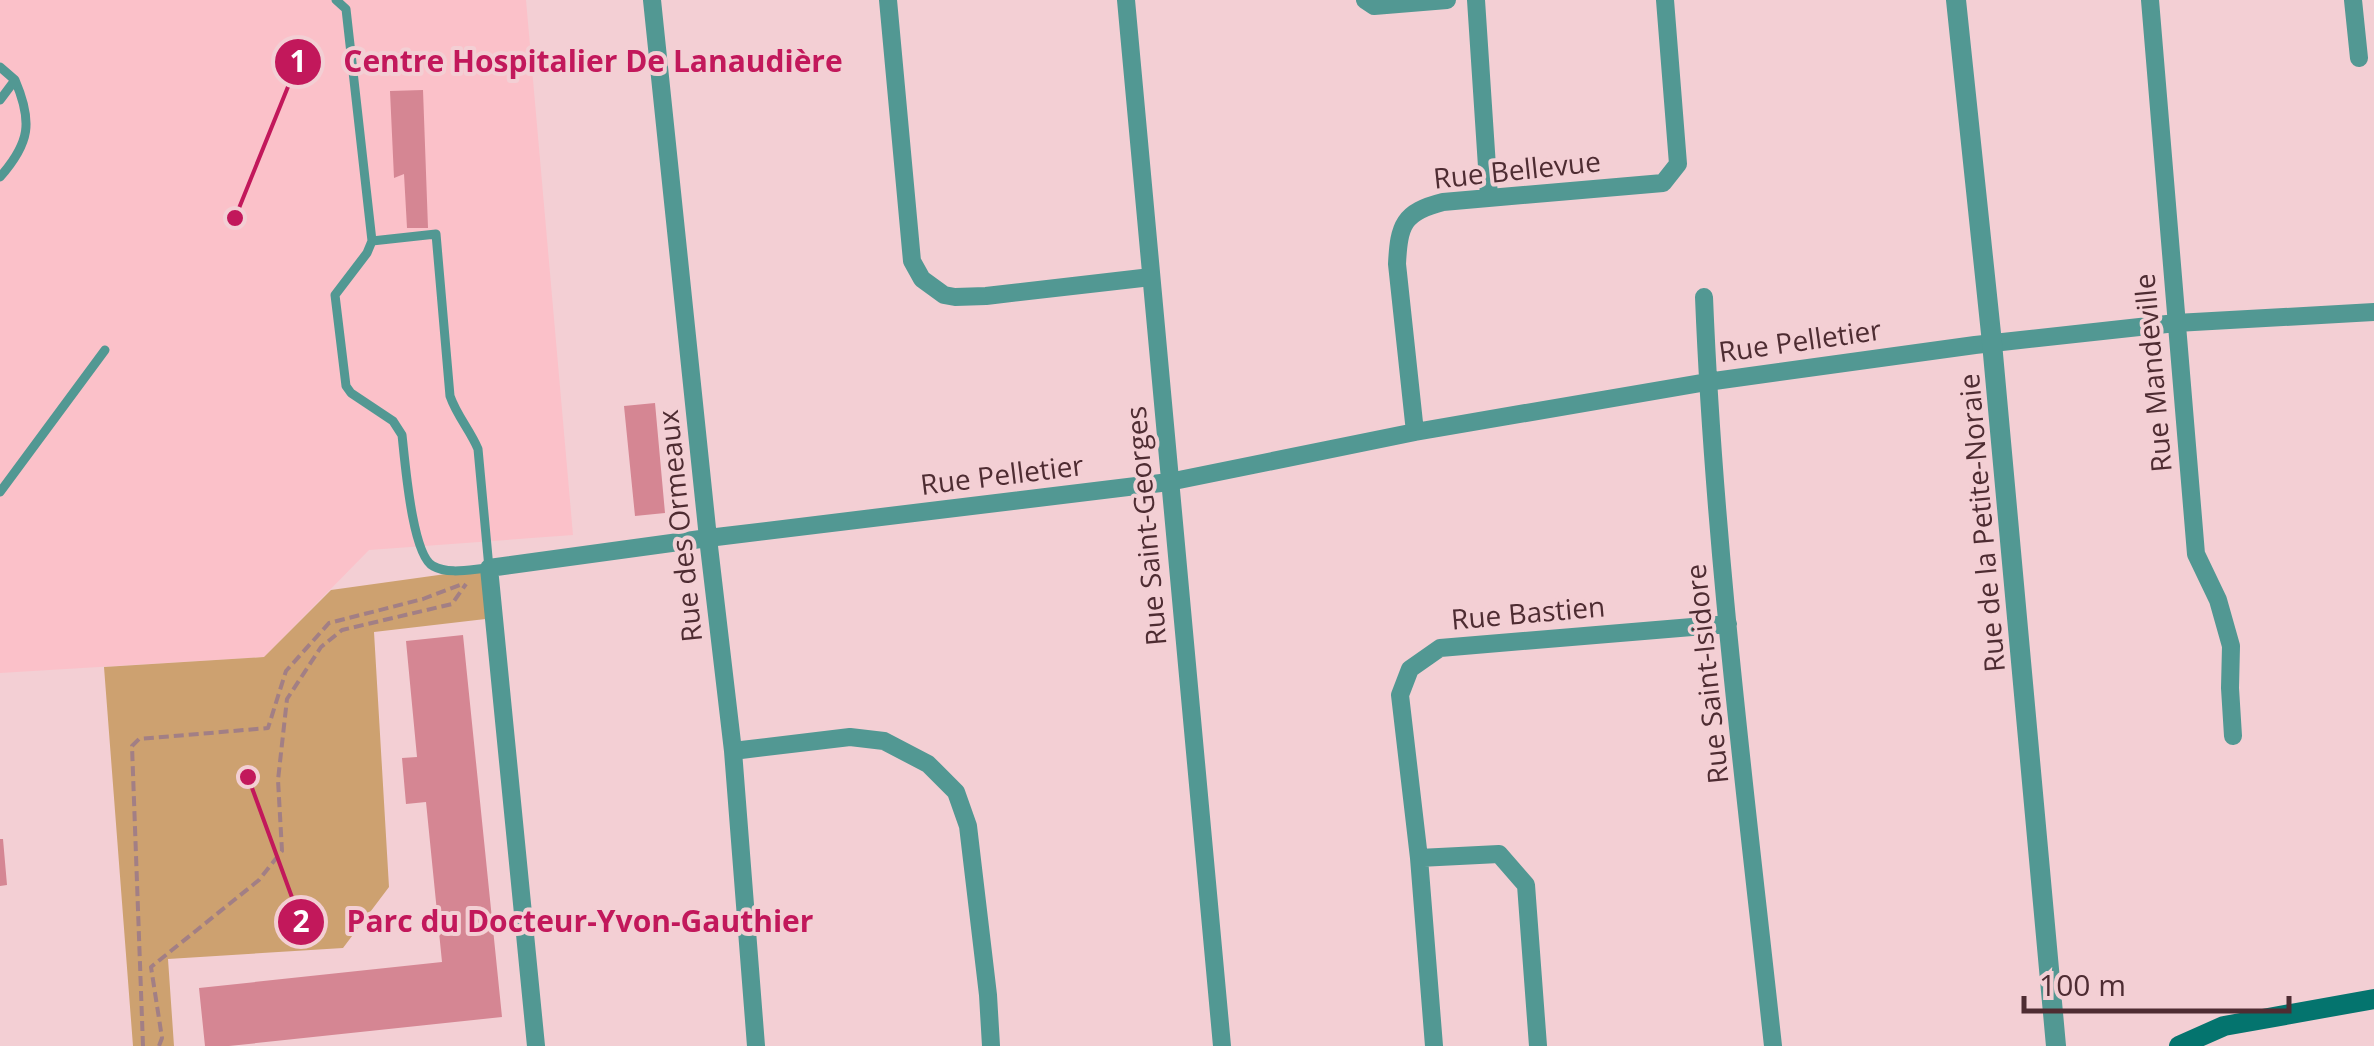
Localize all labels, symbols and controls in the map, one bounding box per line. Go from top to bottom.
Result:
callout: Centre Hospitalier De Lanaudière [273,32,863,92]
text: 1 [289,40,307,81]
text: Centre Hospitalier De Lanaudière [343,40,843,81]
street label: Rue Bellevue [1431,141,1602,197]
street label: Rue Mandeville [2124,272,2180,474]
street label: Rue Pelletier [1716,310,1884,370]
street label: Rue de la Petite-Noraie [1949,372,2013,674]
street label: Rue Saint-Georges [1116,405,1174,647]
street label: Rue des Ormeaux [648,408,710,644]
street label: Rue Pelletier [918,445,1086,503]
street label: Rue Saint-Isidore [1676,562,1736,786]
street label: Rue Bastien [1449,586,1606,638]
callout: Parc du Docteur-Yvon-Gauthier [276,892,833,952]
text: 2 [292,900,310,941]
text: Parc du Docteur-Yvon-Gauthier [347,900,813,941]
scale bar [2024,951,2289,1013]
text: 100 m [2039,964,2126,1005]

